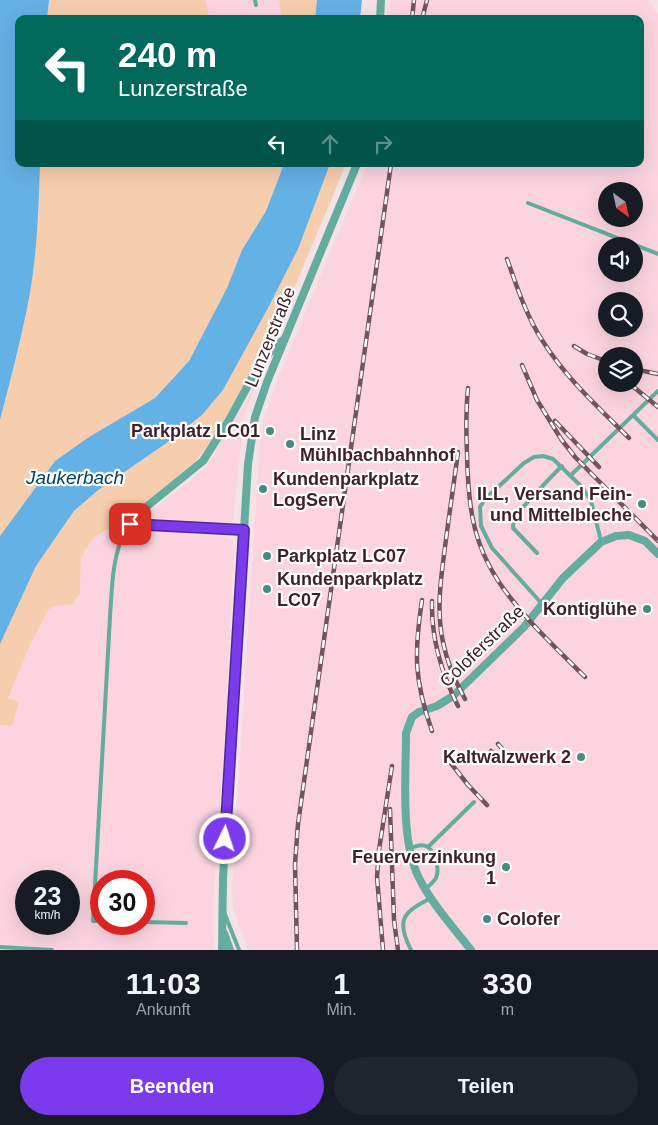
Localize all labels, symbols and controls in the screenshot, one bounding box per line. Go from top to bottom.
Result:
icon: left [35,35,100,100]
text: 240 m [118,35,217,74]
text: Lunzerstraße [118,76,248,101]
icon: left [263,130,291,158]
icon: ahead [316,130,344,158]
icon: right [369,130,397,158]
north arrow [598,182,642,228]
map controls [598,182,643,392]
button: sound [598,237,643,282]
street label: Lunzerstraße [241,284,299,390]
button: search [598,292,643,337]
button: layers [598,347,643,392]
place label: Parkplatz LC01 [131,421,260,441]
place label: Linz Mühlbachbahnhof [300,424,456,465]
marker: Parkplatz LC01 [264,425,276,437]
marker: Linz Mühlbachbahnhof [284,438,296,450]
water label: Jaukerbach [25,467,124,488]
place label: Kundenparkplatz LogServ [273,469,419,510]
marker: Kundenparkplatz LogServ [257,483,269,495]
place label: ILL, Versand Fein- und Mittelbleche [477,484,632,525]
marker: ILL, Versand Fein- und Mittelbleche [636,498,648,510]
pin [109,503,151,545]
icon: arrive [116,510,144,538]
place label: Parkplatz LC07 [277,546,406,566]
marker: Parkplatz LC07 [261,550,273,562]
place label: Kundenparkplatz LC07 [277,569,423,610]
marker: Kundenparkplatz LC07 [261,583,273,595]
place label: Kontiglühe [543,599,637,619]
street label: Coloferstraße [436,601,528,691]
marker: Kontiglühe [641,603,653,615]
place label: Kaltwalzwerk 2 [443,747,571,767]
marker: Kaltwalzwerk 2 [575,751,587,763]
position arrow [198,812,250,864]
place label: Feuerverzinkung 1 [352,847,496,888]
marker: Feuerverzinkung 1 [500,861,512,873]
speed limit sign: 30 [90,870,155,935]
text: 23 [34,882,61,910]
text: km/h [34,908,61,922]
place label: Colofer [497,909,560,929]
marker: Colofer [481,913,493,925]
text: 11:03 [126,967,201,1000]
text: 1 [333,967,350,1000]
text: 330 [482,967,532,1000]
text: Ankunft [136,1001,190,1018]
text: Min. [326,1001,357,1018]
text: m [501,1001,514,1018]
button: Beenden [20,1057,324,1115]
button: Teilen [334,1057,638,1115]

